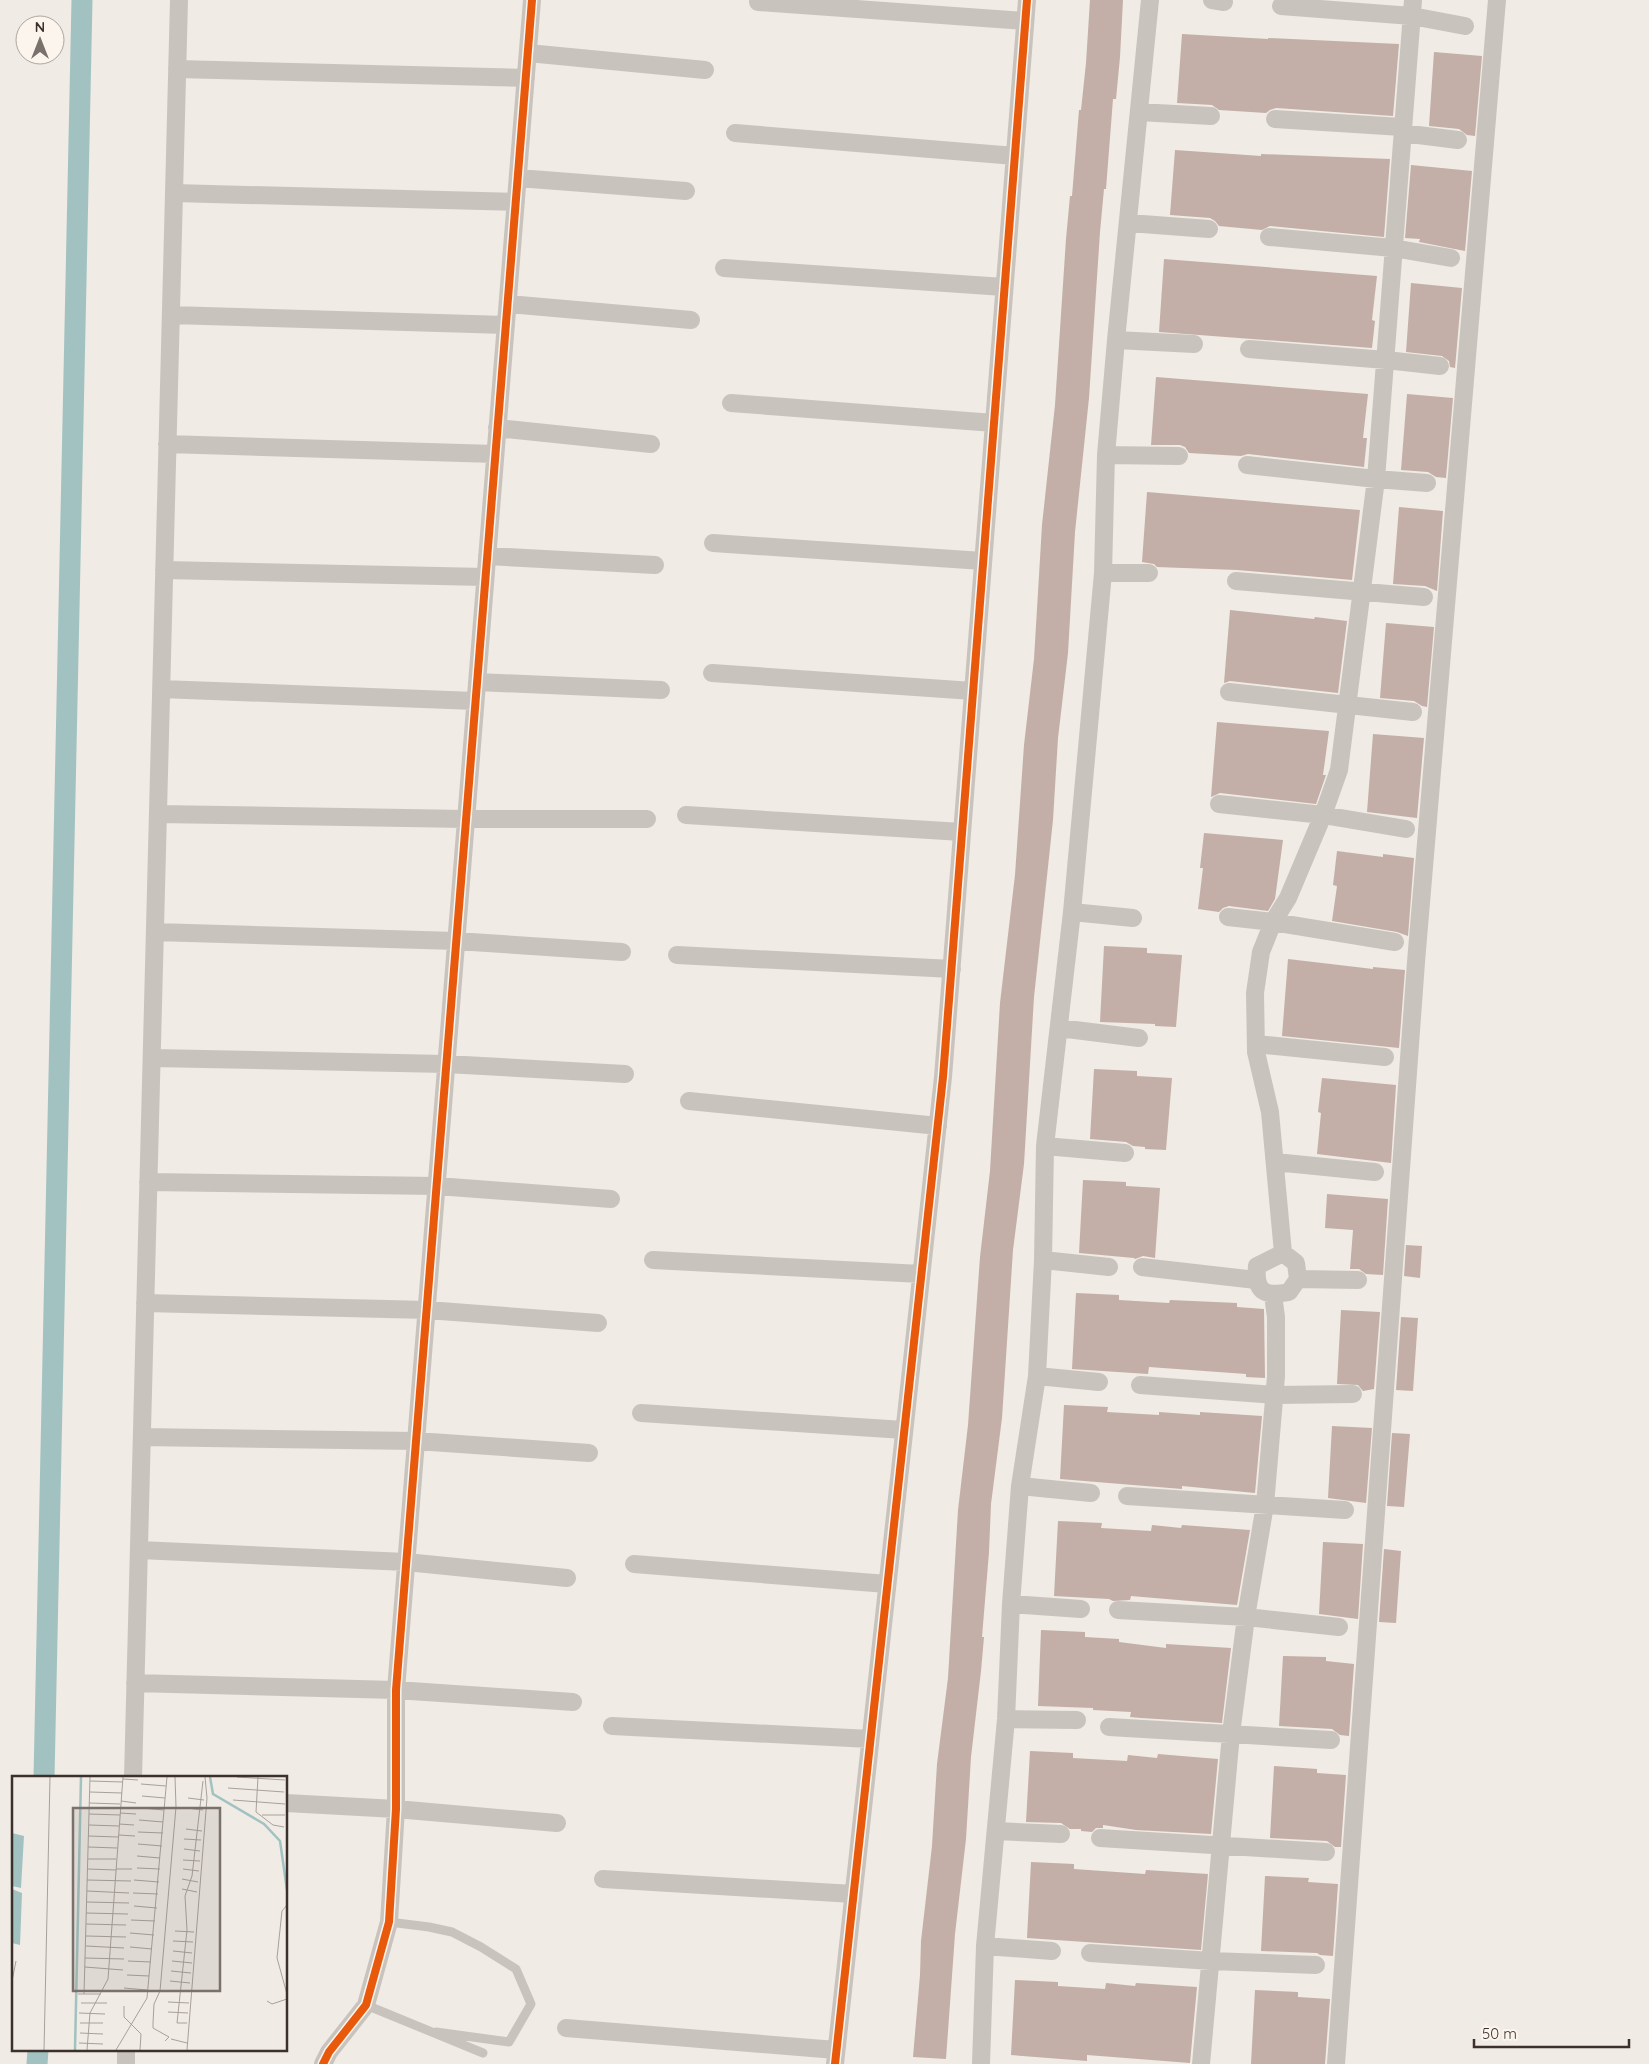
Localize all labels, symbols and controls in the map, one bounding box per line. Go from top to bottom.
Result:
north arrow [15,15,65,65]
text: N [35,18,45,36]
inset map [12,1776,288,2052]
scale bar [1474,2016,1629,2048]
text: 50 m [1482,2024,1517,2043]

